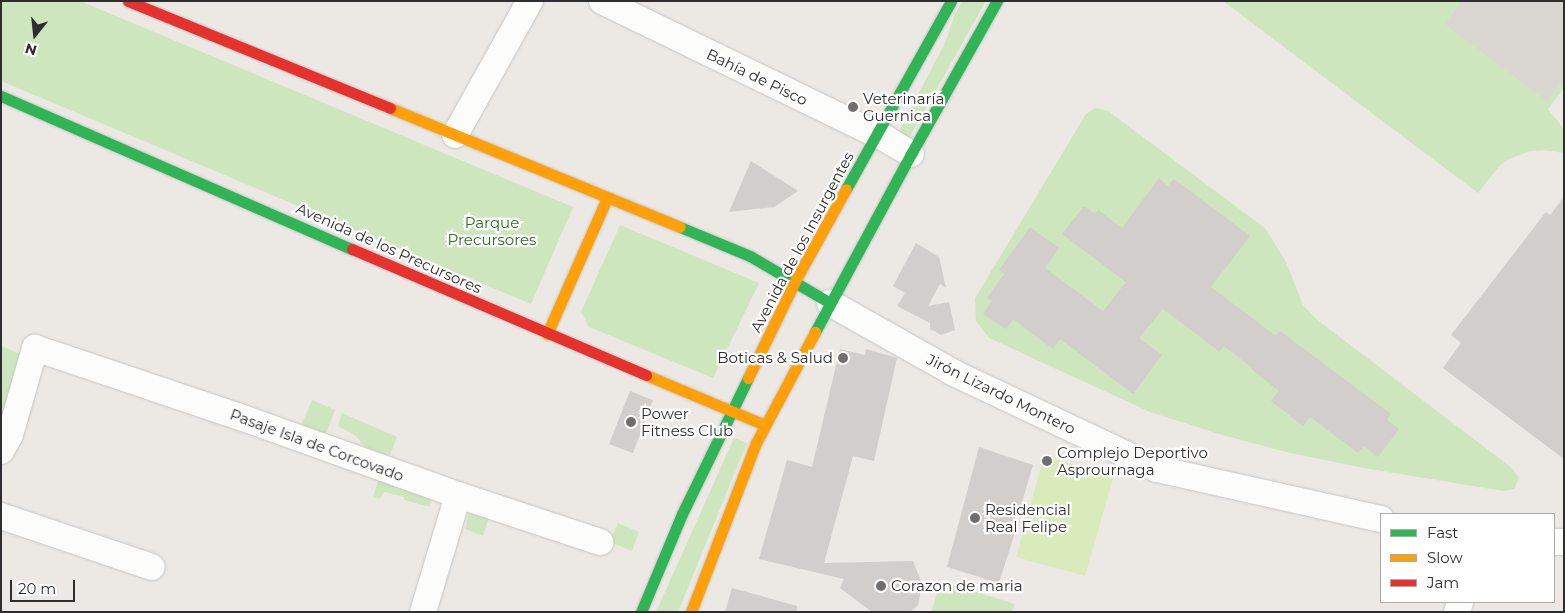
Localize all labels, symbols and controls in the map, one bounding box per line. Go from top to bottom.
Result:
north arrow [10,10,60,60]
text: N [23,39,39,60]
street label: Bahía de Pisco [704,45,810,109]
place label: Veterinaría Guernica [863,89,944,124]
marker: Veterinaría Guernica [847,101,859,113]
street label: Avenida de los Insurgentes [747,149,857,335]
street label: Avenida de los Precursores [294,199,484,297]
park label: Parque Precursores [448,213,536,248]
place label: Boticas & Salud [717,349,833,367]
street label: Jirón Lizardo Montero [924,350,1078,438]
marker: Boticas & Salud [837,352,849,364]
place label: Power Fitness Club [641,404,733,439]
street label: Pasaje Isla de Corcovado [228,405,406,485]
marker: Power Fitness Club [625,416,637,428]
place label: Complejo Deportivo Asprournaga [1057,443,1208,478]
marker: Complejo Deportivo Asprournaga [1041,455,1053,467]
place label: Residencial Real Felipe [985,500,1071,535]
marker: Residencial Real Felipe [969,512,981,524]
legend [1380,513,1555,603]
text: Fast [1427,523,1458,542]
text: Slow [1427,548,1463,567]
scale bar [12,570,78,602]
text: Jam [1427,573,1459,592]
place label: Corazon de maria [891,577,1023,595]
text: 20 m [18,579,56,598]
marker: Corazon de maria [875,580,887,592]

